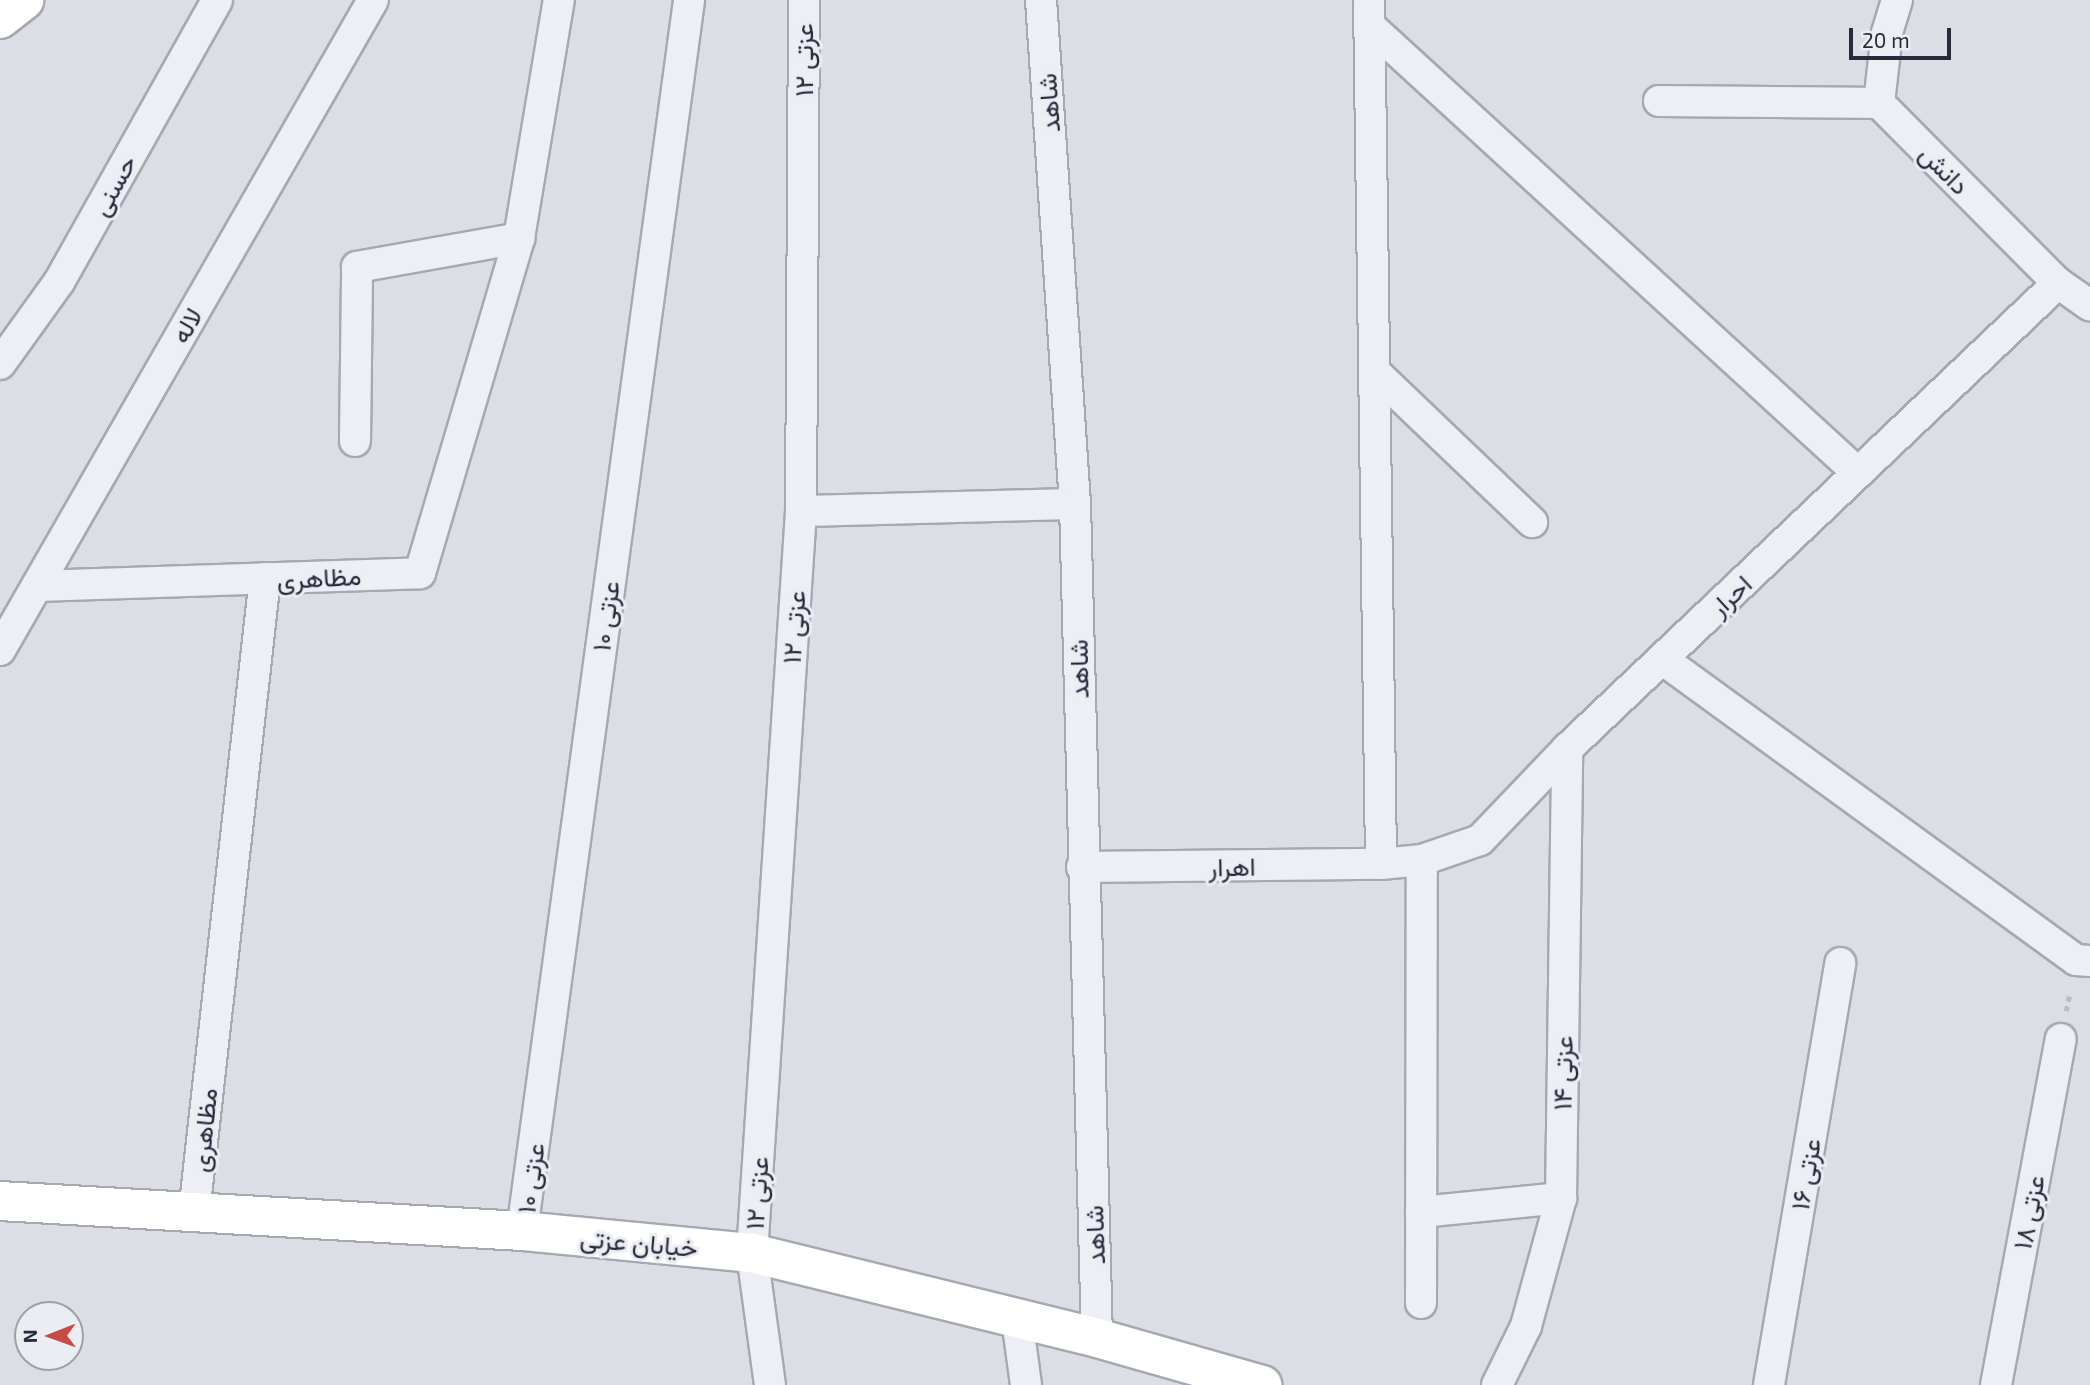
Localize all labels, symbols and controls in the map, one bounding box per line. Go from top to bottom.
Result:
scale bar [1852,14,1954,58]
street label: عزتی ۱۲ [787,23,819,97]
text: 20 m [1862,27,1910,52]
street label: شاهد [1030,72,1066,134]
street label: دانش [1913,137,1977,201]
street label: حسنی [84,149,142,221]
street label: لاله [164,302,208,348]
street label: مظاهری [276,559,362,595]
street label: احرار [1702,568,1758,622]
street label: عزتی ۱۰ [585,579,625,653]
street label: عزتی ۱۲ [775,589,811,665]
street label: شاهد [1062,639,1094,699]
street label: اهرار [1208,850,1256,882]
street label: عزتی ۱۴ [1546,1035,1578,1111]
street label: مظاهری [183,1086,223,1174]
street label: عزتی ۱۶ [1783,1136,1827,1212]
street label: عزتی ۱۰ [510,1141,550,1215]
street label: عزتی ۱۲ [738,1155,774,1231]
street label: عزتی ۱۸ [2006,1172,2050,1252]
street label: شاهد [1077,1205,1111,1265]
street label: خیابان عزتی [579,1221,699,1263]
north arrow [14,1301,84,1371]
text: N [18,1329,41,1343]

